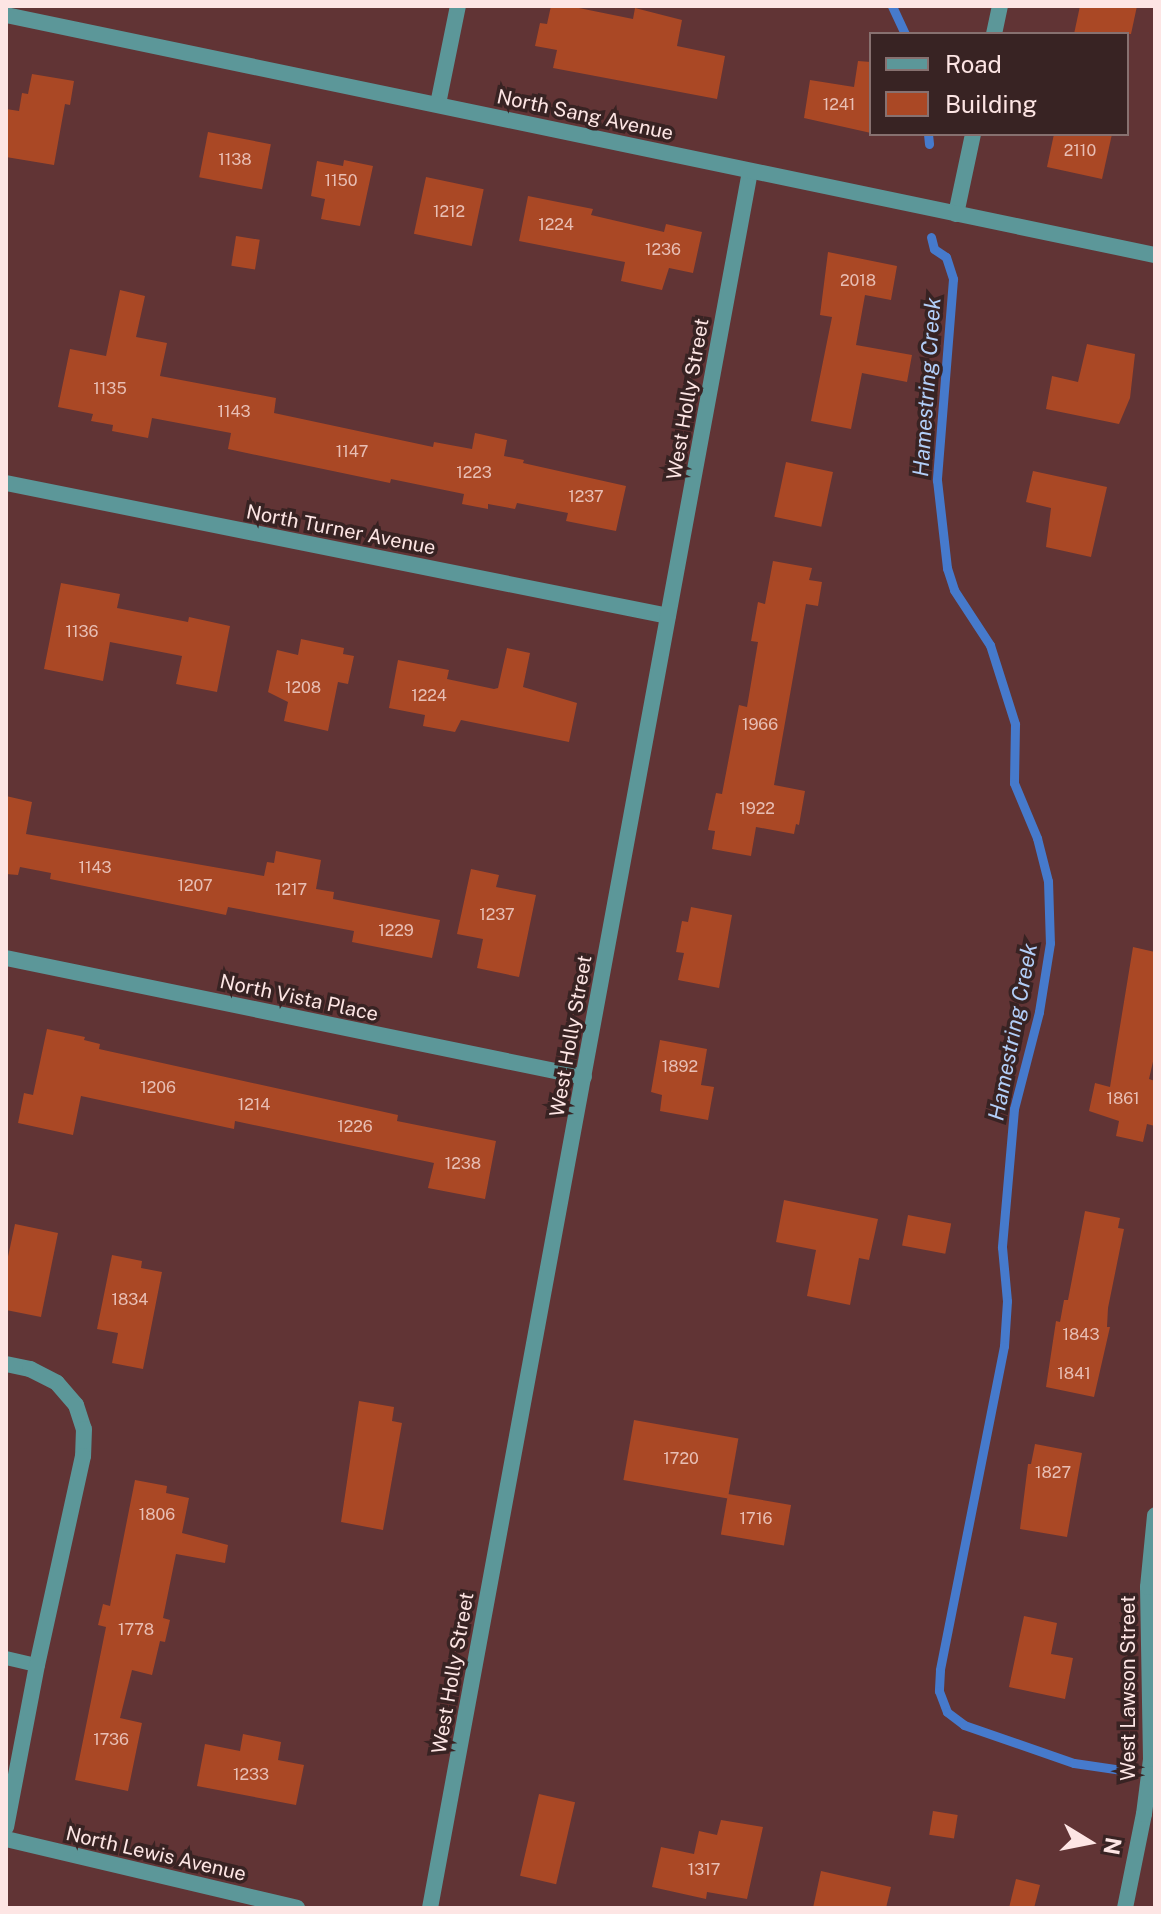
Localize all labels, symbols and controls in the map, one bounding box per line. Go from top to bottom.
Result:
legend [869,32,1129,136]
text: Road [945,50,1002,78]
street label: North Sang Avenue [495,85,675,145]
text: Building [945,90,1037,118]
house number: 1241 [823,95,855,115]
house number: 2110 [1064,141,1096,161]
house number: 1138 [218,150,252,170]
house number: 1150 [324,171,358,191]
house number: 1212 [433,202,465,222]
house number: 1224 [538,215,574,235]
house number: 1236 [645,240,681,260]
house number: 2018 [840,271,876,291]
water label: Hamestring Creek [908,296,946,478]
street label: West Holly Street [662,316,714,482]
house number: 1135 [93,379,127,399]
house number: 1143 [217,402,251,422]
house number: 1147 [336,442,368,462]
house number: 1223 [456,463,492,483]
house number: 1237 [568,487,604,507]
street label: North Turner Avenue [244,500,438,560]
house number: 1136 [66,622,98,642]
house number: 1208 [285,678,321,698]
house number: 1224 [411,686,447,706]
house number: 1966 [742,715,778,735]
house number: 1922 [739,799,775,819]
house number: 1143 [78,858,112,878]
house number: 1207 [177,876,213,896]
house number: 1217 [275,880,307,900]
house number: 1237 [479,905,515,925]
house number: 1229 [378,921,414,941]
water label: Hamestring Creek [983,941,1043,1123]
street label: West Holly Street [545,953,597,1119]
street label: North Vista Place [217,969,381,1027]
house number: 1892 [662,1057,698,1077]
house number: 1206 [140,1078,176,1098]
house number: 1861 [1106,1089,1140,1109]
house number: 1214 [238,1095,270,1115]
house number: 1226 [337,1117,373,1137]
house number: 1238 [445,1154,481,1174]
house number: 1834 [112,1290,148,1310]
house number: 1843 [1063,1325,1099,1345]
house number: 1841 [1057,1364,1091,1384]
house number: 1720 [663,1449,699,1469]
house number: 1827 [1035,1463,1071,1483]
house number: 1806 [139,1505,175,1525]
house number: 1716 [740,1509,772,1529]
street label: West Holly Street [427,1590,479,1756]
street label: West Lawson Street [1116,1595,1140,1781]
house number: 1778 [118,1620,154,1640]
house number: 1736 [93,1730,129,1750]
house number: 1233 [233,1765,269,1785]
north arrow [1049,1802,1129,1882]
street label: North Lewis Avenue [63,1822,249,1886]
text: N [1098,1835,1127,1857]
house number: 1317 [688,1860,720,1880]

